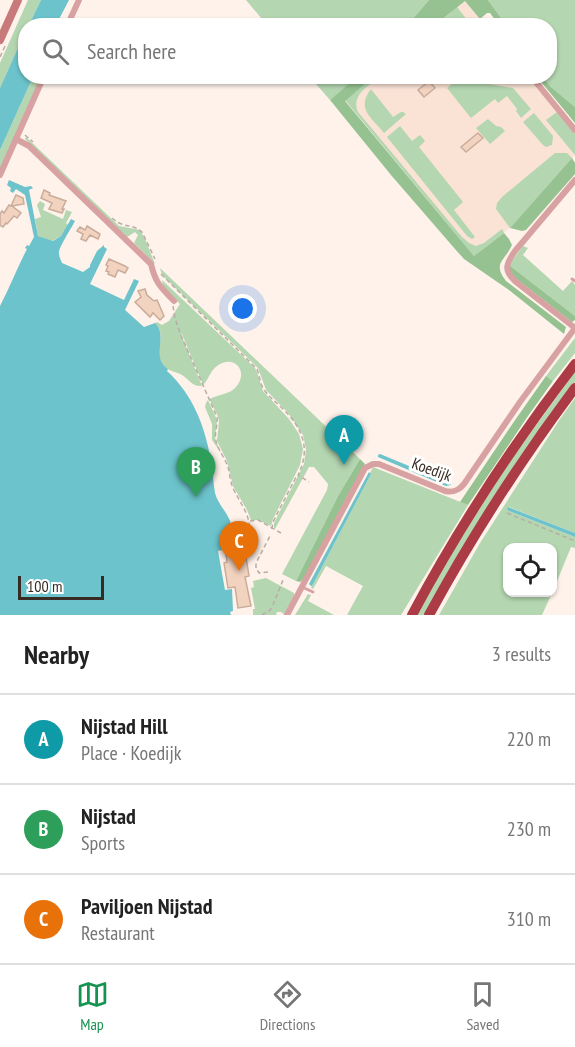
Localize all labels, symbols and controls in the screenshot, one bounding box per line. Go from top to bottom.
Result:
search box [18,18,557,84]
icon: search [39,35,72,68]
text: Search here [87,37,176,65]
your location [228,294,257,323]
pin: A [324,416,364,465]
pin: B [176,448,216,497]
street label: Koedijk [409,453,455,486]
pin: C [220,522,258,571]
map controls [503,543,557,597]
button: locate [503,543,557,597]
scale bar [18,573,104,600]
text: 100 m [27,576,62,596]
text: Nearby [24,638,89,671]
text: 3 results [492,641,551,667]
text: Nijstad Hill [81,712,168,740]
text: A [38,726,49,752]
text: 220 m [507,726,551,752]
text: Place · Koedijk [81,740,182,766]
text: Nijstad [81,802,136,830]
text: B [39,816,48,842]
text: 230 m [507,816,551,842]
text: Sports [81,830,125,856]
text: Paviljoen Nijstad [81,892,212,920]
text: C [39,906,48,932]
text: 310 m [507,906,551,932]
text: Restaurant [81,920,155,946]
tab: Map [76,978,109,1034]
tab: Directions [260,978,315,1034]
tab: Saved [466,978,499,1034]

